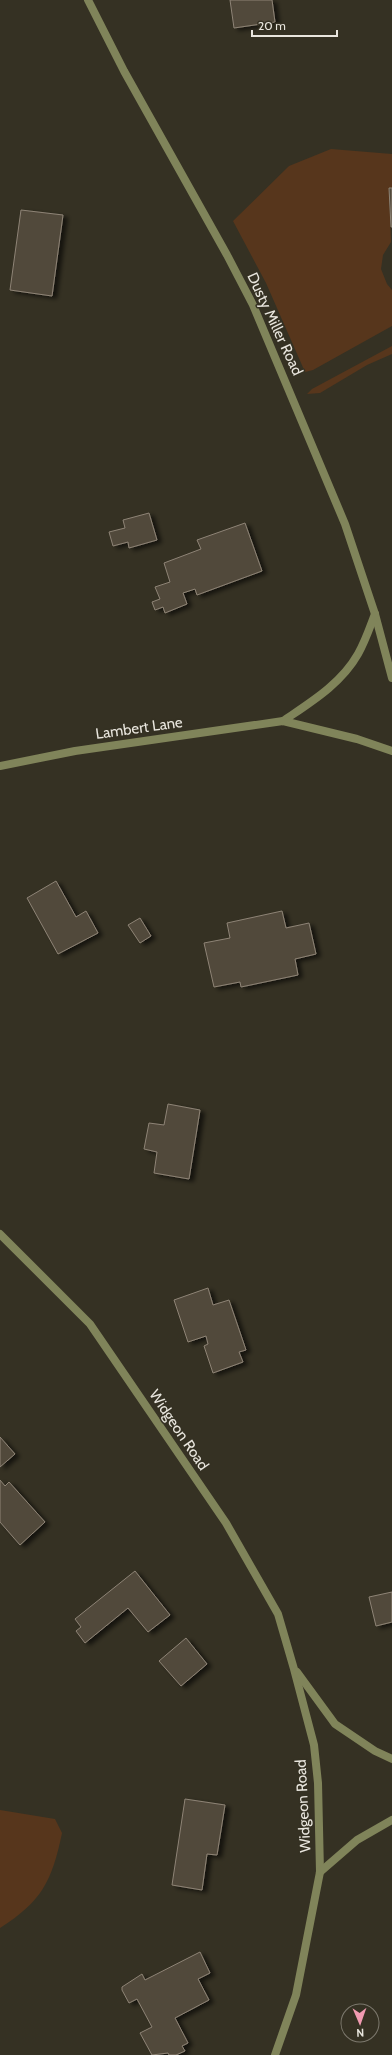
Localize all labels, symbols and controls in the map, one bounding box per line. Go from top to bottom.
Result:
scale bar [252,12,337,38]
text: 20 m [258,18,286,33]
street label: Dusty Miller Road [243,270,307,378]
street label: Lambert Lane [94,713,184,743]
street label: Widgeon Road [145,1386,213,1474]
street label: Widgeon Road [292,1759,314,1853]
north arrow [340,2003,380,2043]
text: N [356,2026,364,2040]

